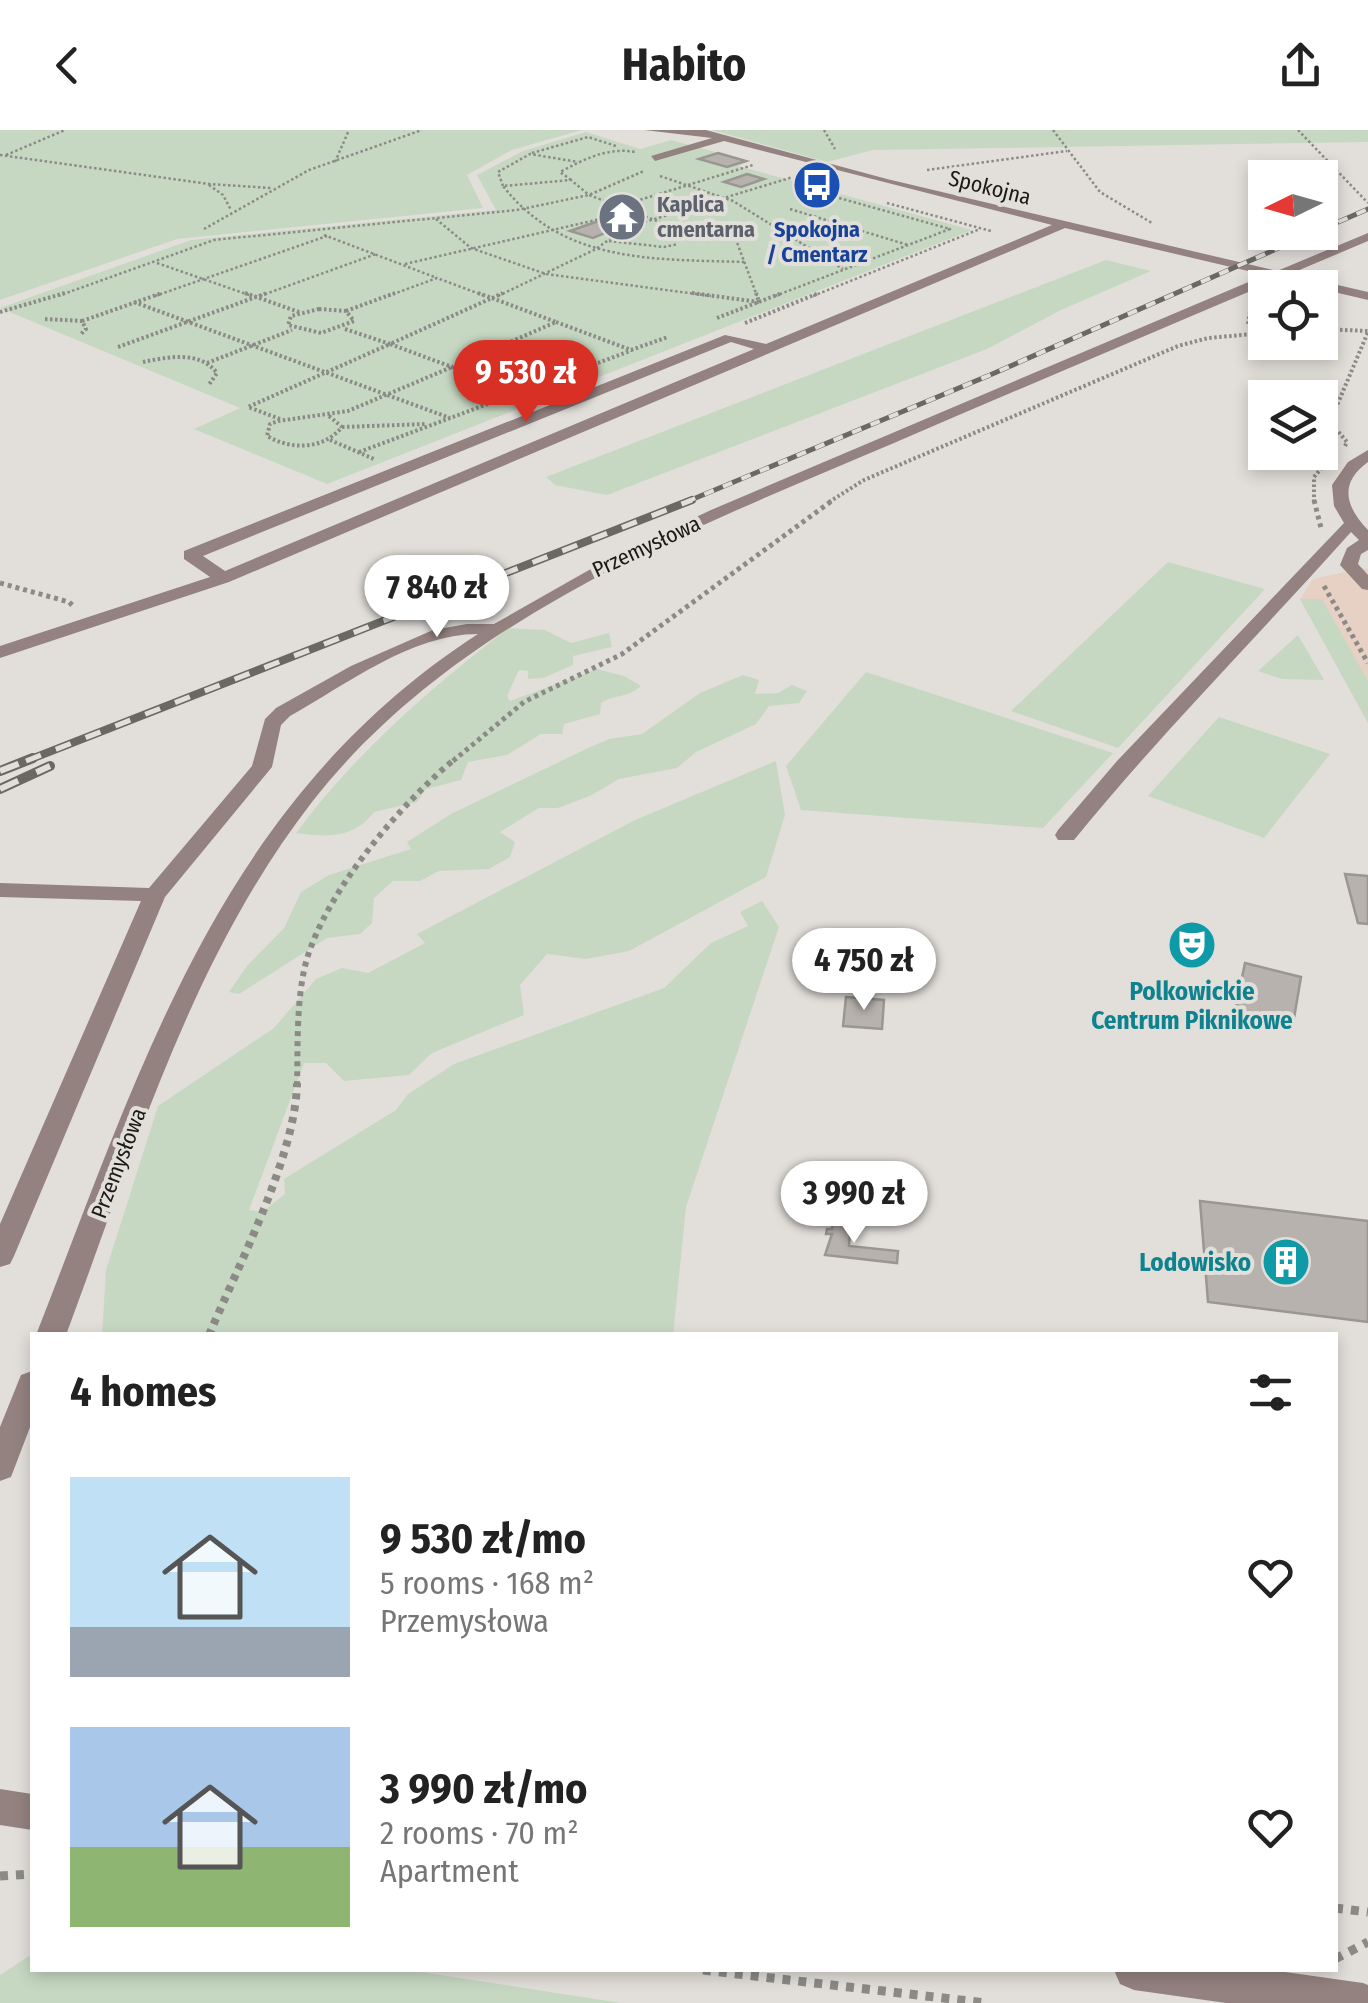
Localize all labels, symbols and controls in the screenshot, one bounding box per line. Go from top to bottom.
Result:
icon: back [40,38,95,93]
text: Habito [622,38,746,92]
icon: share [1273,38,1328,93]
bus stop icon: Spokojna / Cmentarz [791,159,843,211]
north arrow [1248,160,1338,250]
map controls [1248,160,1338,470]
street label: Spokojna [946,164,1034,211]
temple icon: Kaplica cmentarna [596,191,648,243]
place label: Kaplica cmentarna [657,191,755,243]
place label: Spokojna / Cmentarz [766,216,868,268]
button: locate [1248,270,1338,360]
pin: 9 530 zł [423,340,629,425]
text: 9 530 zł [475,353,577,391]
button: layers [1248,380,1338,470]
street label: Przemysłowa [588,510,705,583]
pin: 7 840 zł [334,555,540,640]
text: 7 840 zł [386,568,488,606]
theatre icon: Polkowickie Centrum Piknikowe [1166,919,1218,971]
pin: 4 750 zł [761,928,967,1013]
text: 4 750 zł [814,941,914,979]
place label: Polkowickie Centrum Piknikowe [1091,977,1293,1036]
street label: Przemysłowa [85,1104,152,1222]
pin: 3 990 zł [751,1161,957,1246]
text: 3 990 zł [803,1174,905,1212]
building icon: Lodowisko [1260,1236,1312,1288]
place label: Lodowisko [1139,1248,1251,1278]
icon: filters [1243,1365,1298,1420]
text: 4 homes [70,1367,217,1417]
text: 9 530 zł/mo [380,1514,586,1564]
icon: home [150,1517,270,1637]
icon: heart [1243,1550,1298,1605]
text: 5 rooms · 168 m² [380,1564,594,1602]
text: Przemysłowa [380,1602,549,1640]
text: 3 990 zł/mo [380,1764,588,1814]
icon: home [150,1767,270,1887]
icon: heart [1243,1800,1298,1855]
text: 2 rooms · 70 m² [380,1814,579,1852]
text: Apartment [380,1852,519,1890]

